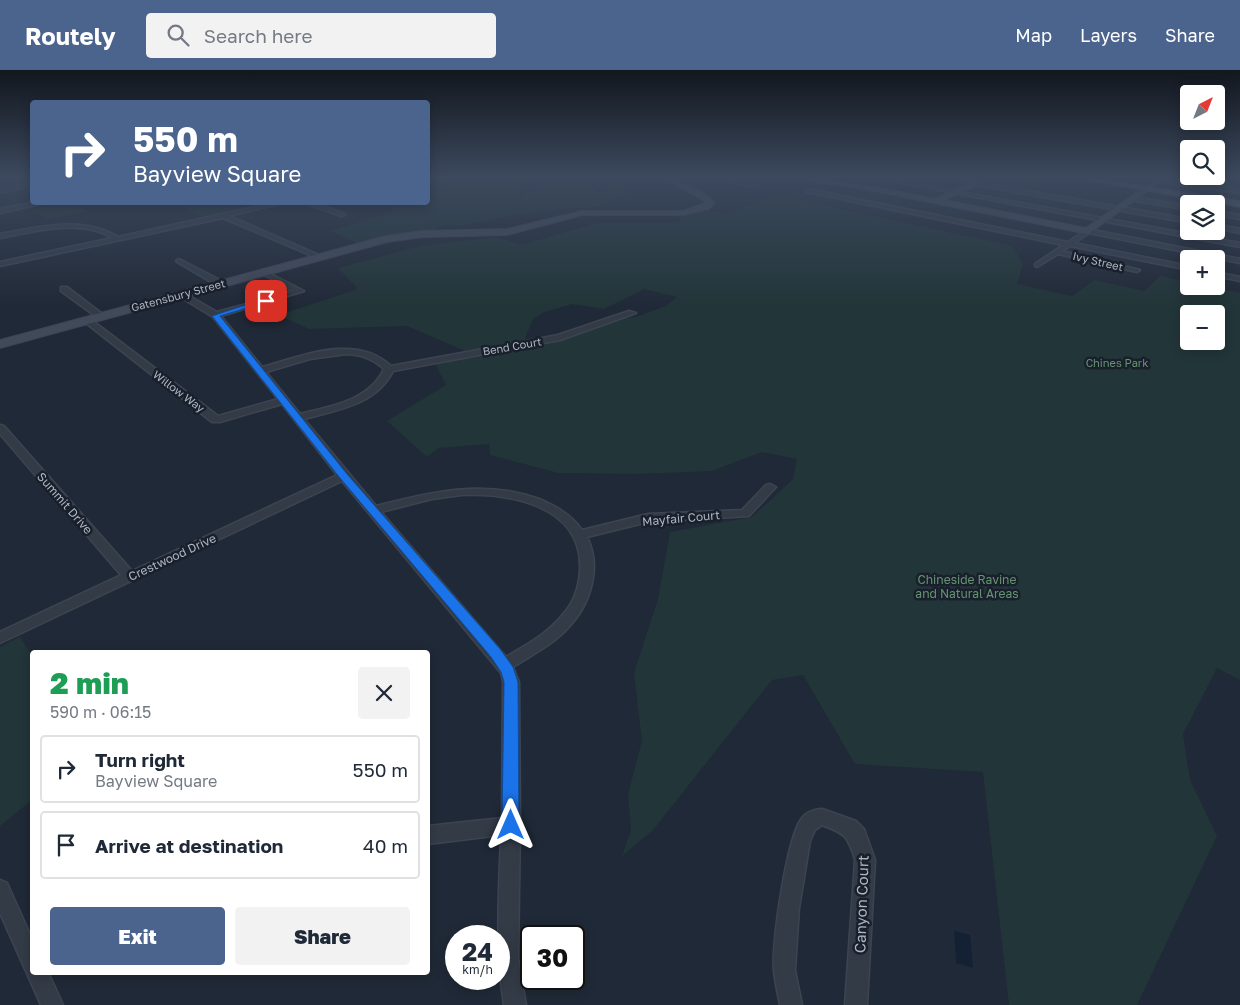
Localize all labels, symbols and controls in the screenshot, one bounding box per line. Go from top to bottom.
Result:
search box [146,13,496,58]
text: Routely [25,21,116,50]
icon: search [164,21,192,49]
text: Search here [204,24,313,47]
text: Map [1015,24,1052,46]
text: Layers [1080,24,1137,46]
text: Share [1165,24,1215,46]
north arrow [1180,85,1225,130]
map controls [1180,85,1225,350]
text: 550 m [133,118,238,160]
icon: right [50,120,115,185]
button: search [1180,140,1225,185]
text: Bayview Square [133,160,301,187]
button: layers [1180,195,1225,240]
street label: Ivy Street [1071,249,1125,273]
button: + [1180,250,1225,295]
street label: Gatensbury Street [130,276,226,314]
pin [245,280,287,322]
icon: arrive [252,287,280,315]
button: − [1180,305,1225,350]
street label: Bend Court [481,334,543,358]
park label: Chines Park [1086,356,1148,369]
street label: Willow Way [151,367,207,415]
street label: Summit Drive [34,469,96,537]
street label: Mayfair Court [642,507,721,529]
street label: Crestwood Drive [126,530,218,584]
park label: Chineside Ravine and Natural Areas [915,572,1019,601]
text: 2 min [50,665,129,701]
button: close [358,667,410,719]
text: 590 m · 06:15 [50,702,151,722]
text: Turn right [95,748,185,771]
icon: right [52,755,80,783]
text: 550 m [353,758,408,781]
text: Bayview Square [95,771,217,791]
position arrow [484,798,536,850]
icon: arrive [52,831,80,859]
text: Arrive at destination [95,834,283,857]
text: 40 m [363,834,408,857]
street label: Canyon Court [850,855,872,953]
button: Exit [50,907,225,965]
button: Share [235,907,410,965]
speed limit sign: 30 [520,925,585,990]
text: 24 [462,936,493,967]
text: km/h [462,962,493,977]

